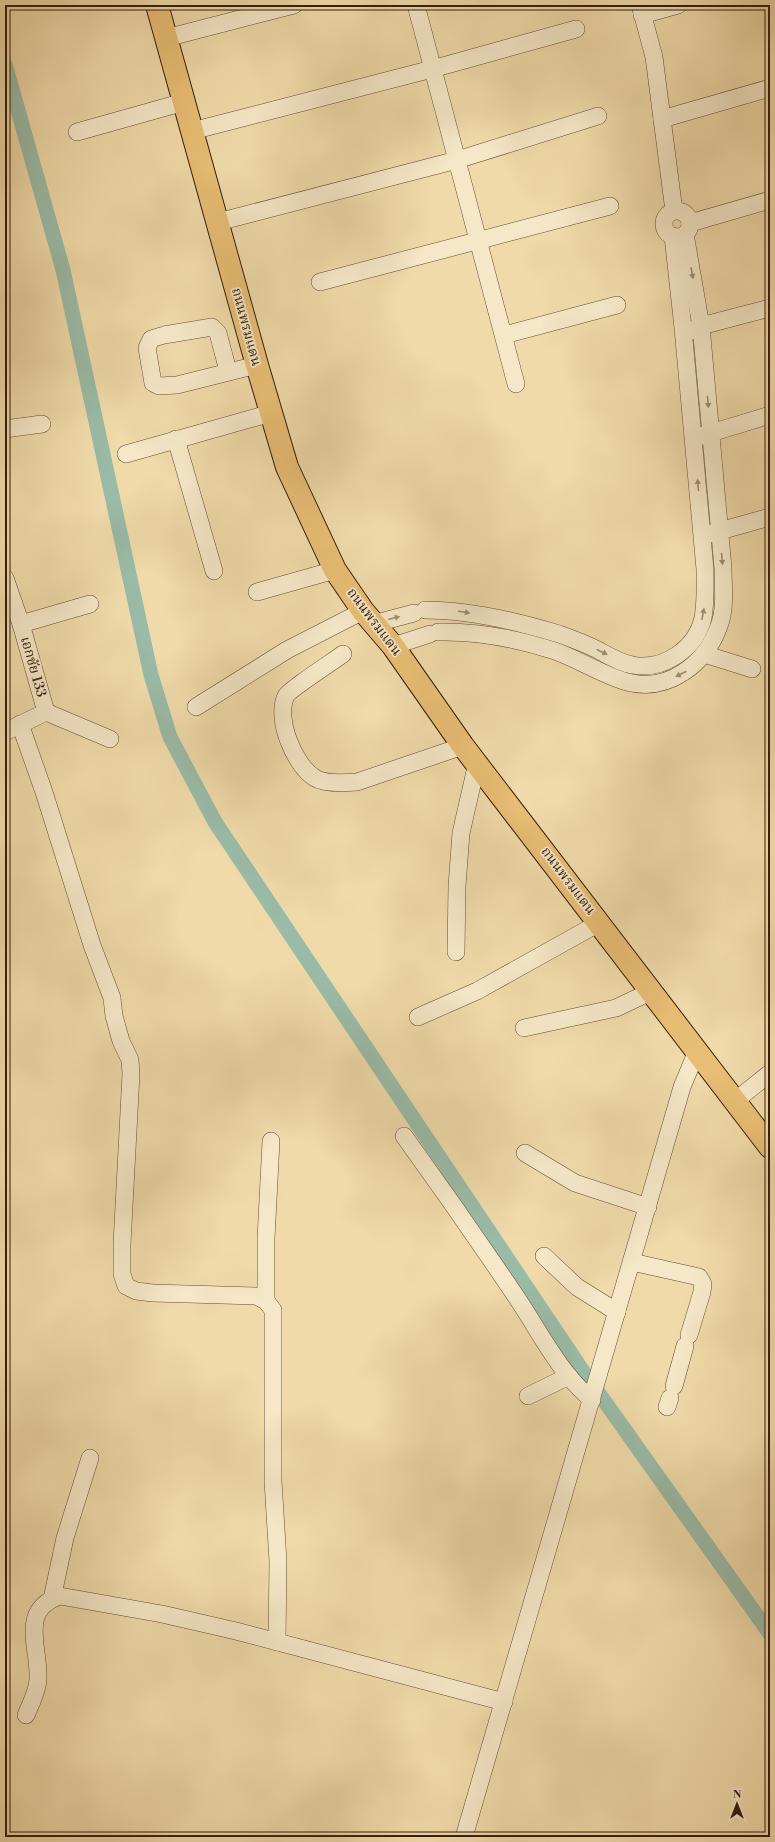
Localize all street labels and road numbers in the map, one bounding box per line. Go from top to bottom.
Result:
street label: ถนนพรมแดน [227,286,265,368]
street label: ถนนพรมแดน [343,584,405,660]
street label: เอกชัย 133 [16,635,50,700]
street label: ถนนพรมแดน [537,843,599,919]

